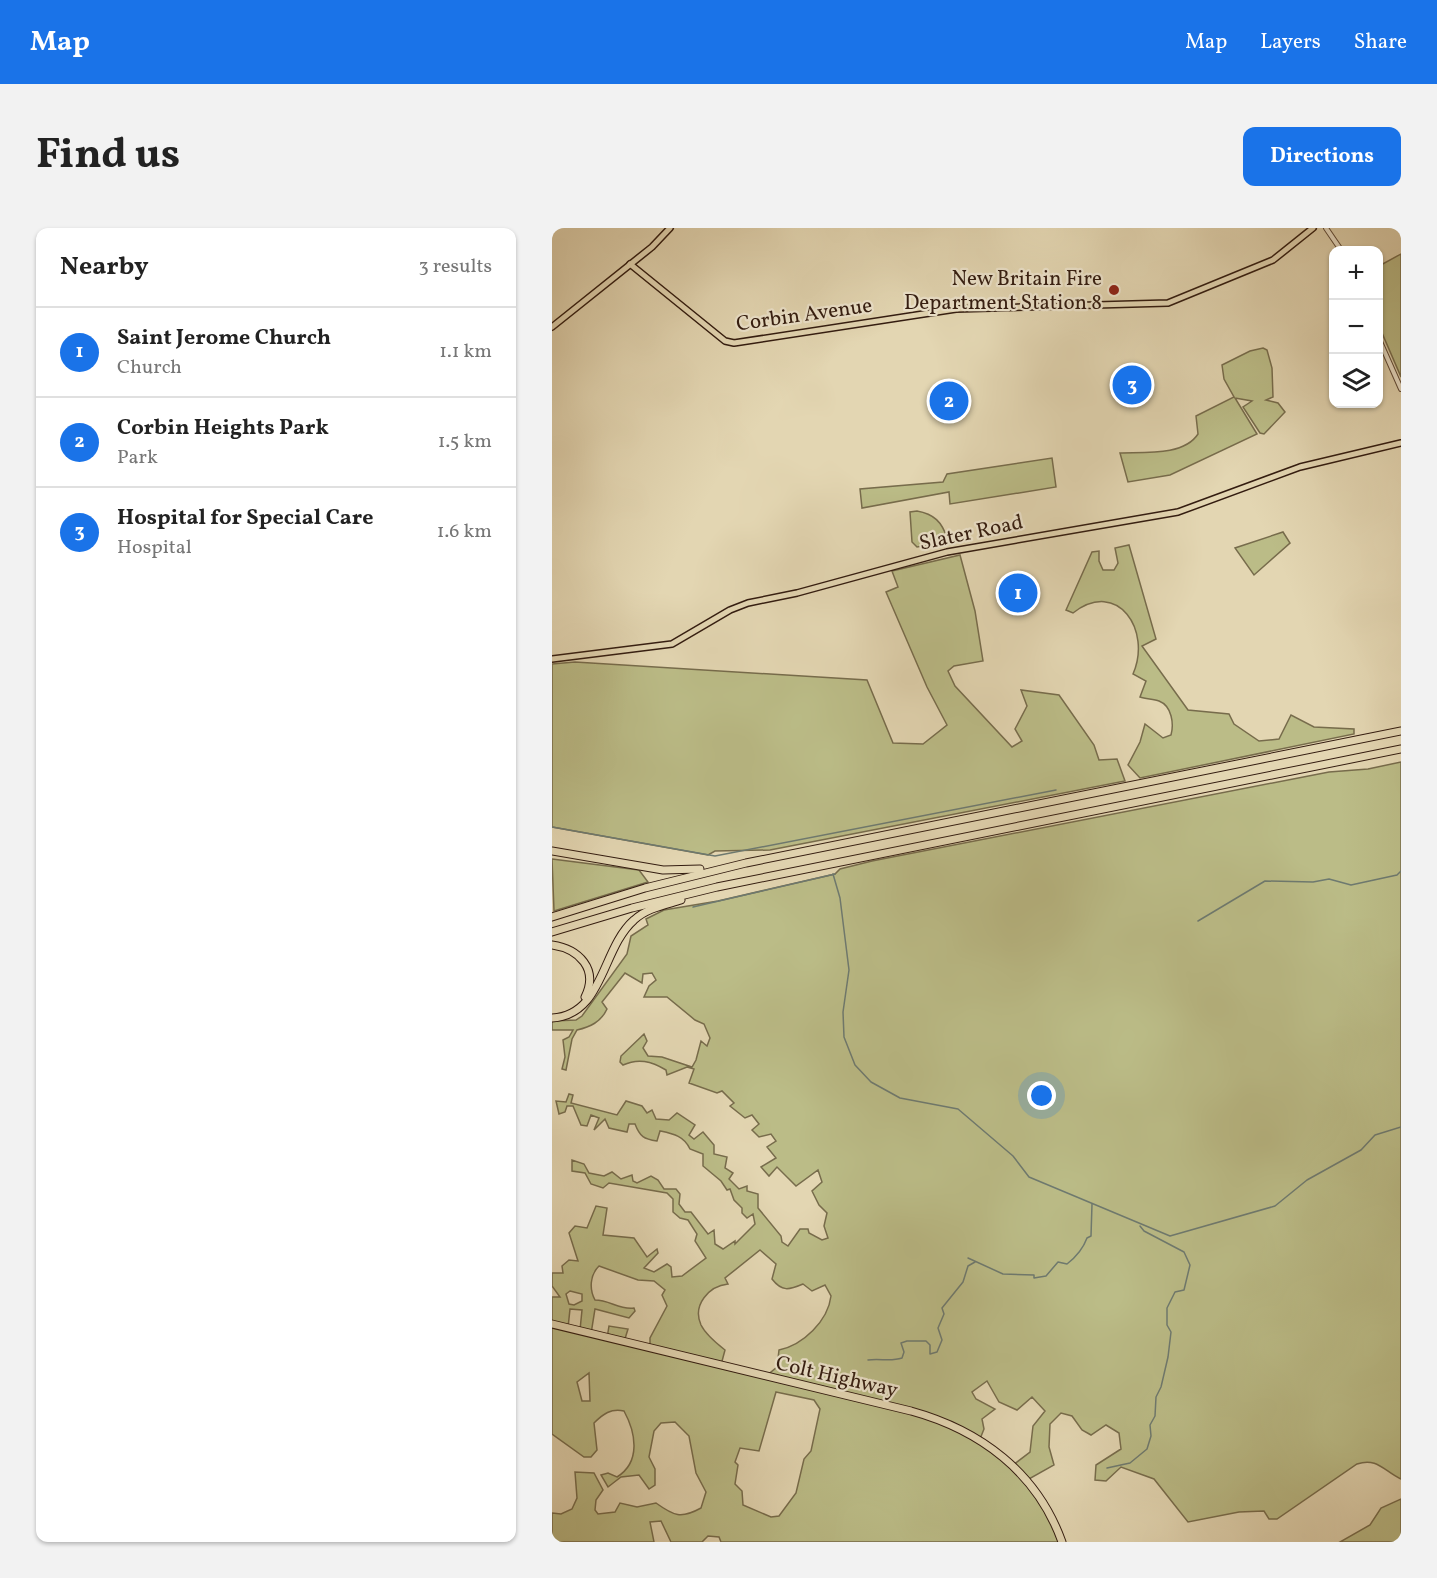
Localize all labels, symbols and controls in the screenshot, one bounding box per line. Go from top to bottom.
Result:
text: Map [30,23,90,62]
text: Map [1185,28,1227,57]
text: Layers [1260,28,1321,57]
text: Share [1354,28,1407,57]
text: Find us [36,127,180,186]
button: Directions [1243,127,1401,186]
map controls [1329,246,1383,408]
button: + [1329,246,1383,300]
text: Nearby [60,249,149,285]
text: 3 results [418,253,492,281]
place label: New Britain Fire Department Station 8 [904,265,1102,318]
marker: New Britain Fire Department Station 8 [1107,283,1121,297]
street label: Corbin Avenue [734,292,874,339]
button: − [1329,300,1383,354]
text: Saint Jerome Church [117,323,331,354]
text: 1 [75,338,84,366]
text: 1.1 km [439,338,492,366]
text: Church [117,354,182,382]
button: layers [1329,354,1383,408]
pin: 3 [1112,362,1152,408]
pin: 2 [930,378,968,423]
text: Corbin Heights Park [117,413,329,444]
text: 2 [74,428,85,456]
text: 1.5 km [438,428,492,456]
text: Park [117,444,158,472]
text: Hospital for Special Care [117,503,373,534]
street label: Slater Road [917,508,1026,559]
text: 3 [74,518,85,546]
text: 1.6 km [437,518,492,546]
text: Hospital [117,534,192,562]
pin: 1 [998,570,1038,616]
your location [1027,1081,1056,1110]
street label: Colt Highway [773,1349,901,1406]

